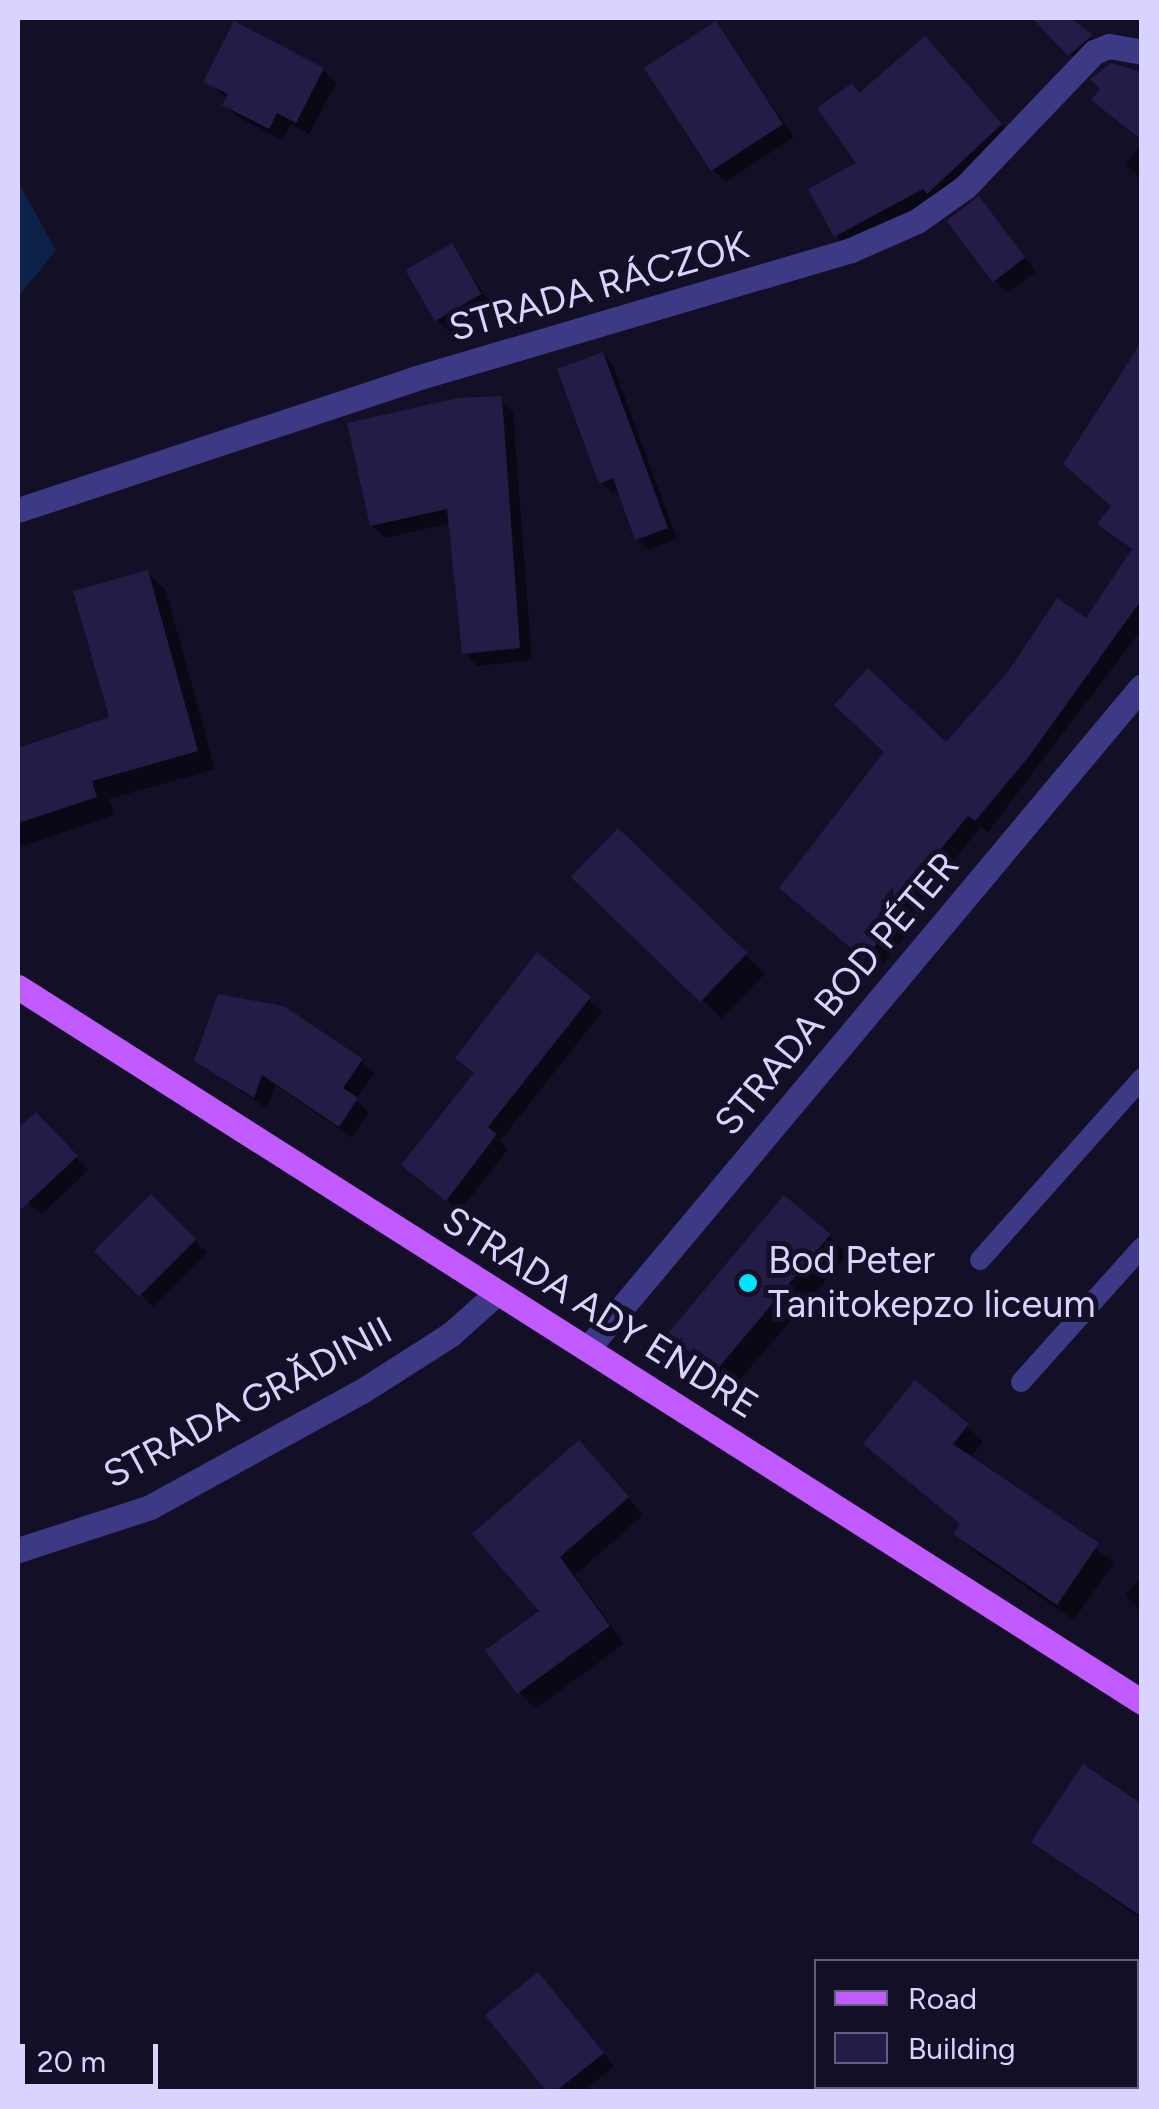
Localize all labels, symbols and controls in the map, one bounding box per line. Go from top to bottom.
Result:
street label: STRADA RÁCZOK [444,222,754,352]
street label: STRADA BOD PÉTER [705,843,969,1145]
street label: STRADA ADY ENDRE [434,1197,766,1429]
place label: Bod Peter Tanitokepzo liceum [768,1238,1096,1328]
marker: Bod Peter Tanitokepzo liceum [737,1272,759,1294]
street label: STRADA GRĂDINII [96,1308,400,1498]
legend [814,1959,1139,2089]
text: Road [908,1980,977,2017]
scale bar [25,2024,162,2086]
text: Building [908,2030,1016,2067]
text: 20 m [37,2043,106,2080]

